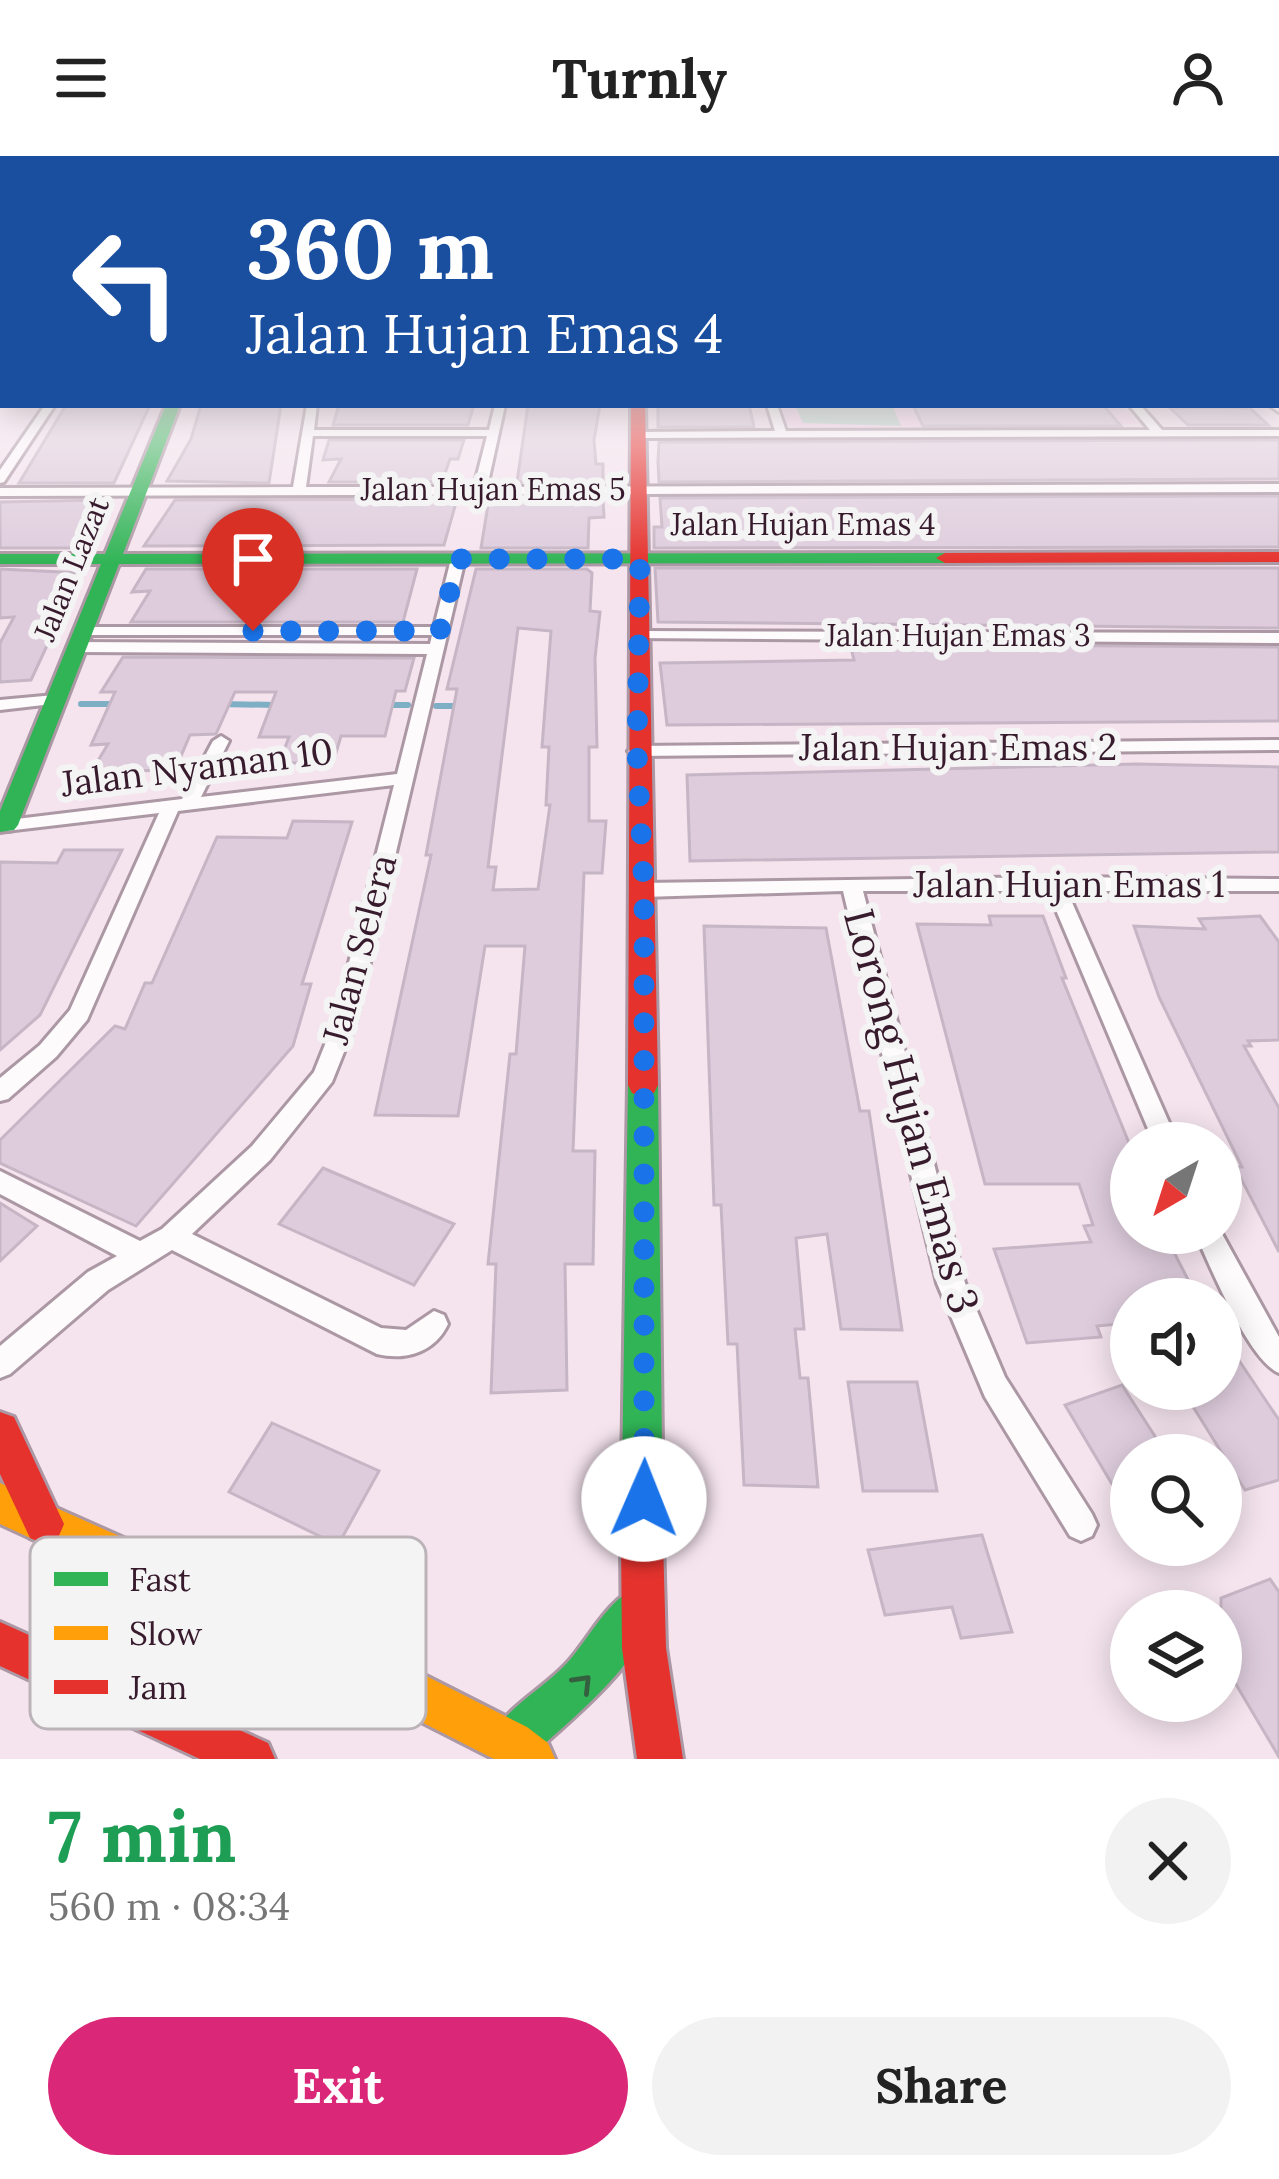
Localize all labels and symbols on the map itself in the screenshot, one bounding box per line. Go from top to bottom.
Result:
street label: Jalan Hujan Emas 5 [359,470,626,509]
street label: Jalan Lazat [25,491,117,647]
street label: Jalan Hujan Emas 4 [669,505,936,544]
pin [202,508,304,631]
street label: Jalan Hujan Emas 3 [824,616,1091,655]
street label: Jalan Hujan Emas 2 [798,724,1117,770]
street label: Jalan Nyaman 10 [57,728,336,807]
street label: Jalan Selera [311,849,406,1050]
street label: Jalan Hujan Emas 1 [912,861,1225,907]
street label: Lorong Hujan Emas 3 [832,903,992,1319]
north arrow [1110,1122,1242,1254]
position arrow [581,1436,707,1562]
legend [30,1537,426,1729]
text: Fast [129,1558,191,1600]
text: Slow [129,1612,203,1654]
text: Jam [128,1666,187,1708]
one-way arrow [569,1675,591,1697]

